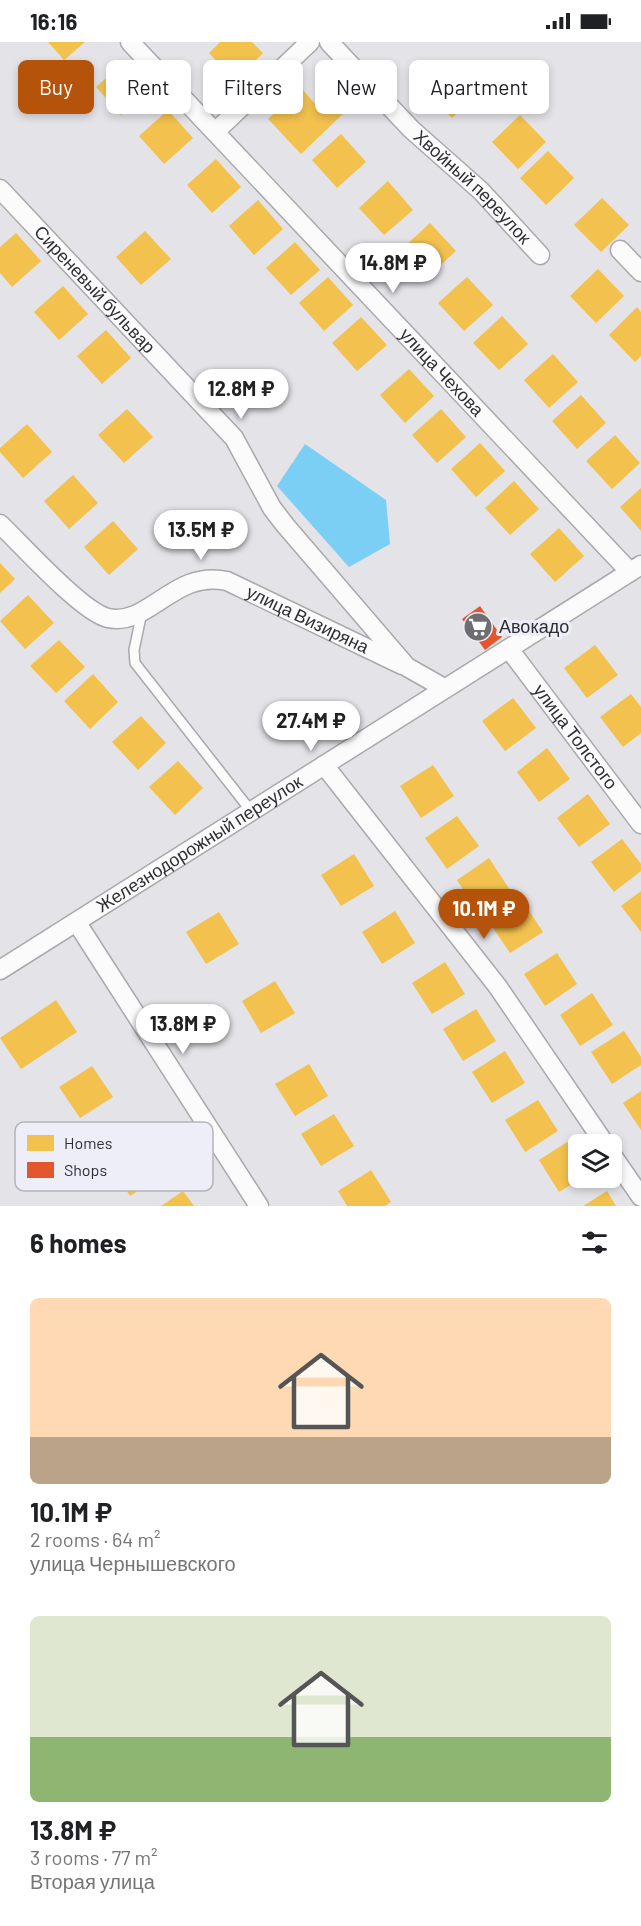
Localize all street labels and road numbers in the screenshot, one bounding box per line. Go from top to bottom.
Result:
street label: Хвойный переулок [410,125,536,248]
street label: Сиреневый бульвар [30,220,160,357]
street label: улица Чехова [396,323,490,421]
street label: улица Визиряна [243,580,374,658]
street label: улица Толстого [529,679,623,793]
street label: Железнодорожный переулок [92,770,306,916]

